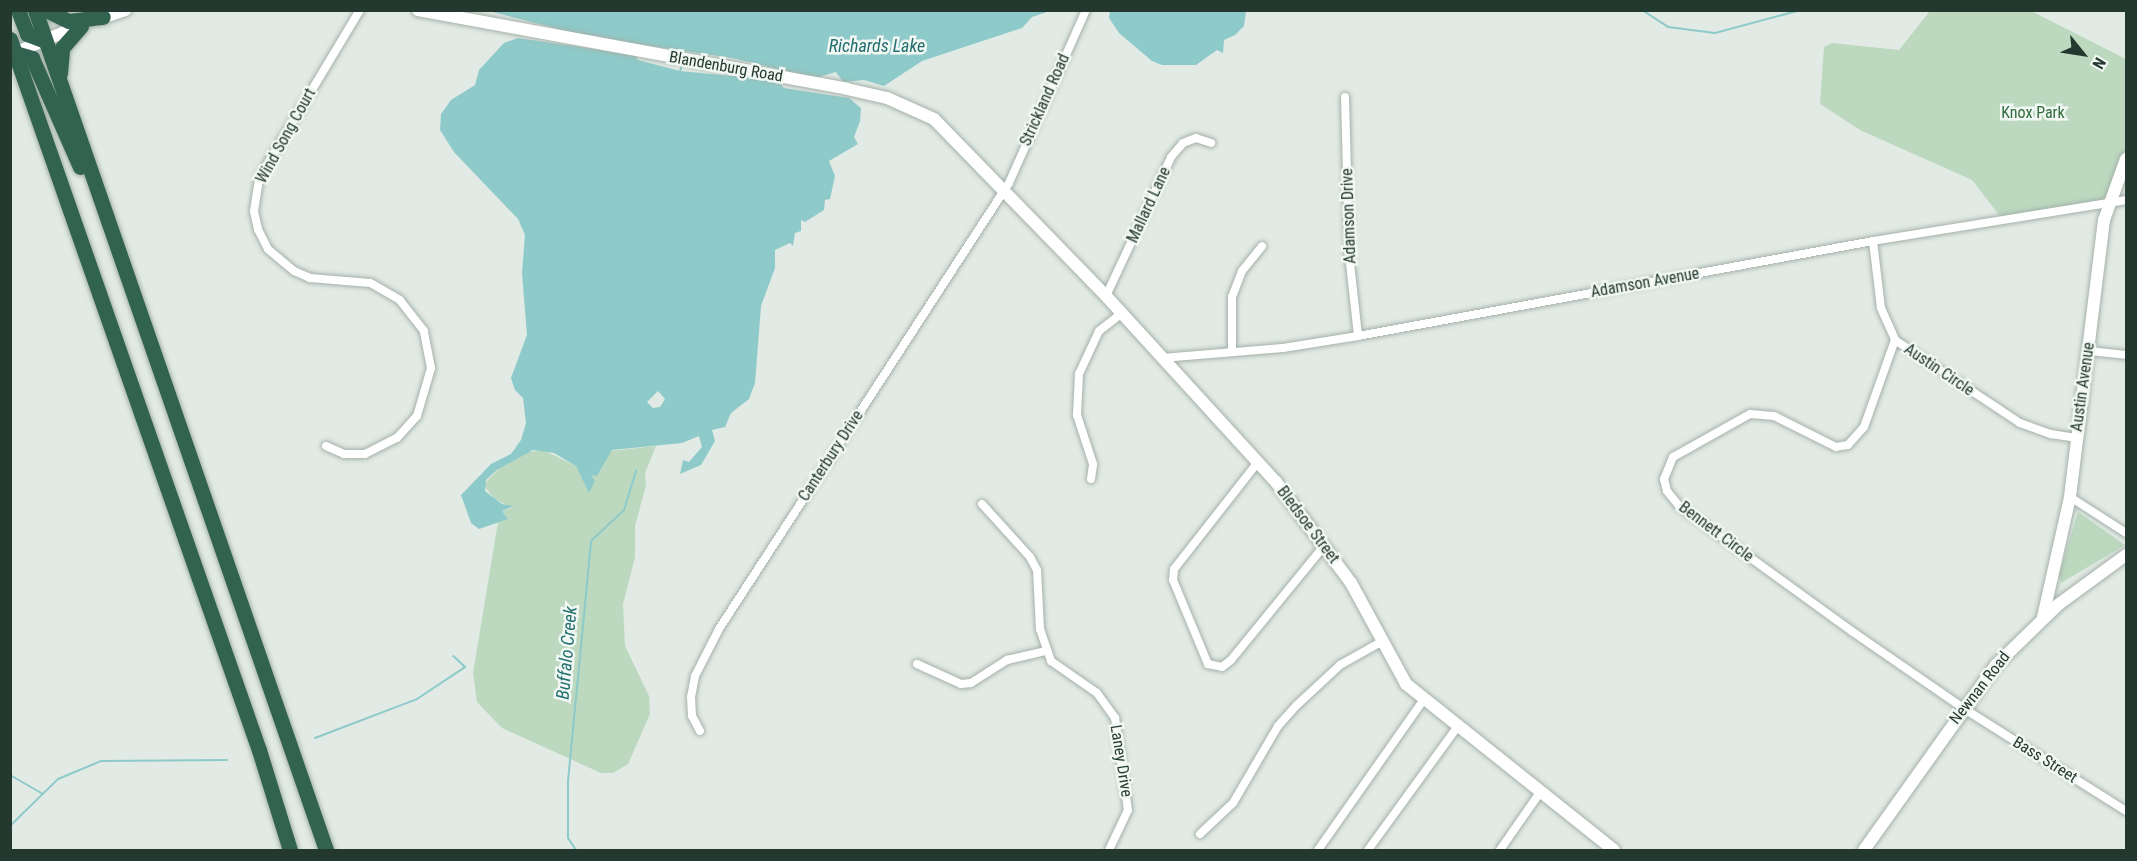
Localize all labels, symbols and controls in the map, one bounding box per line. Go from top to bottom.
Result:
north arrow [2053,24,2113,84]
water label: Richards Lake [829,35,925,57]
street label: Blandenburg Road [668,48,784,86]
street label: Strickland Road [1016,51,1074,149]
text: N [2088,54,2110,72]
street label: Wind Song Court [252,85,320,187]
park label: Knox Park [2001,103,2065,123]
street label: Mallard Lane [1123,164,1175,246]
street label: Adamson Drive [1338,168,1360,264]
street label: Adamson Avenue [1589,264,1701,302]
street label: Austin Circle [1900,340,1978,400]
street label: Austin Avenue [2067,341,2099,433]
street label: Canterbury Drive [794,407,868,505]
street label: Bledsoe Street [1273,483,1343,567]
street label: Bennett Circle [1675,498,1757,566]
water label: Buffalo Creek [552,605,582,701]
street label: Newnan Road [1946,648,2014,728]
street label: Laney Drive [1106,724,1136,798]
street label: Bass Street [2009,733,2081,787]

